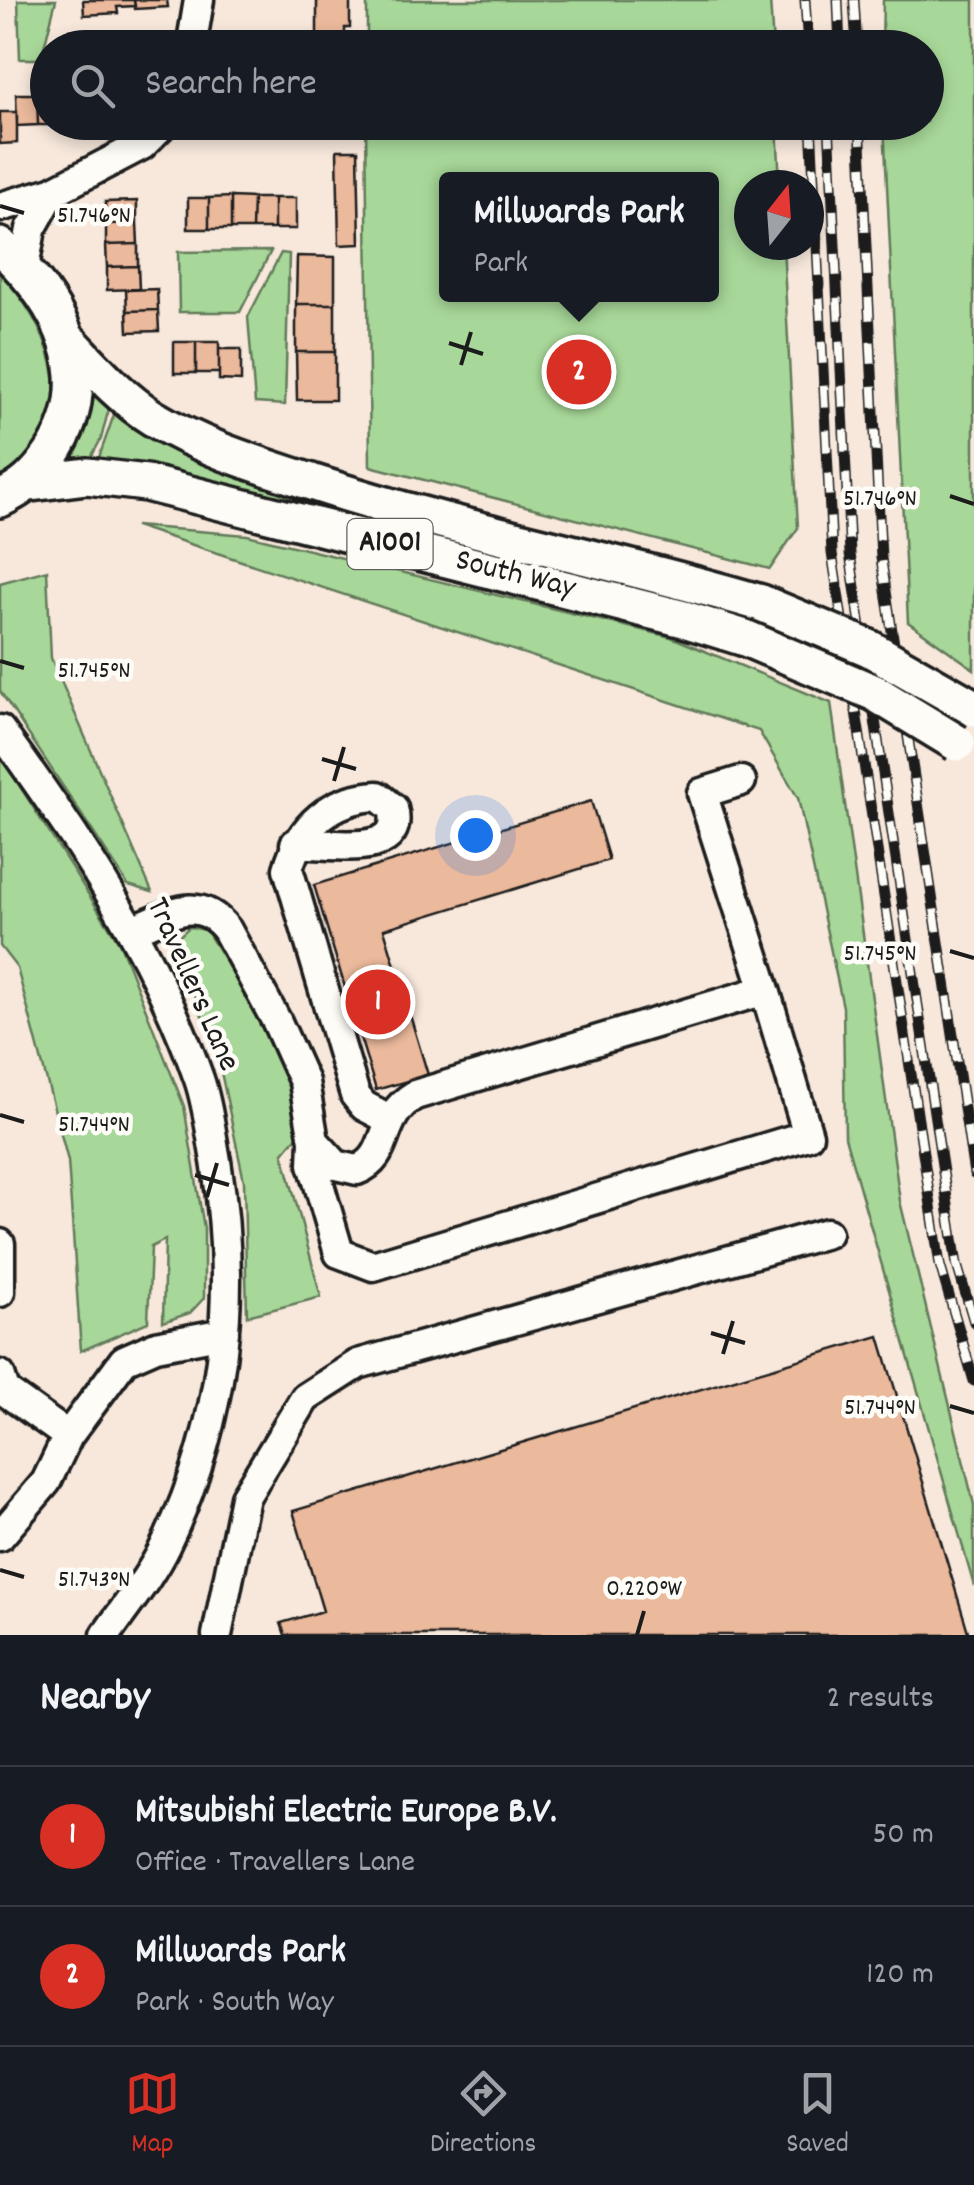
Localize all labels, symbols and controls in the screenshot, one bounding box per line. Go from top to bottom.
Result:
search box [30,30,944,140]
icon: search [65,58,120,113]
text: Search here [145,58,317,113]
north arrow [734,170,824,260]
popup [439,172,719,302]
text: Millwards Park [474,187,684,242]
text: 51.746°N [57,199,131,235]
text: Park [474,242,528,288]
pin: 2 [546,334,612,410]
text: 51.746°N [843,482,917,518]
road number: A1001 [348,519,432,569]
street label: South Way [450,539,581,613]
text: 51.745°N [57,654,131,690]
your location [450,810,501,861]
street label: Travellers Lane [132,891,250,1079]
text: 51.745°N [843,937,917,973]
pin: 1 [346,964,410,1040]
text: 51.744°N [58,1108,130,1144]
text: 51.744°N [844,1391,916,1427]
text: 51.743°N [58,1563,130,1599]
text: 0.220°W [606,1572,682,1608]
text: Nearby [40,1670,150,1730]
text: 2 results [827,1677,934,1723]
text: Mitsubishi Electric Europe B.V. [135,1786,557,1841]
text: 1 [69,1813,76,1859]
text: 50 m [872,1813,934,1859]
text: Office · Travellers Lane [135,1841,415,1887]
text: Millwards Park [135,1926,346,1981]
text: 2 [66,1953,79,1999]
text: 120 m [866,1953,934,1999]
text: Park · South Way [135,1981,334,2027]
tab: Map [125,2066,180,2166]
tab: Directions [430,2066,536,2166]
tab: Saved [786,2066,849,2166]

